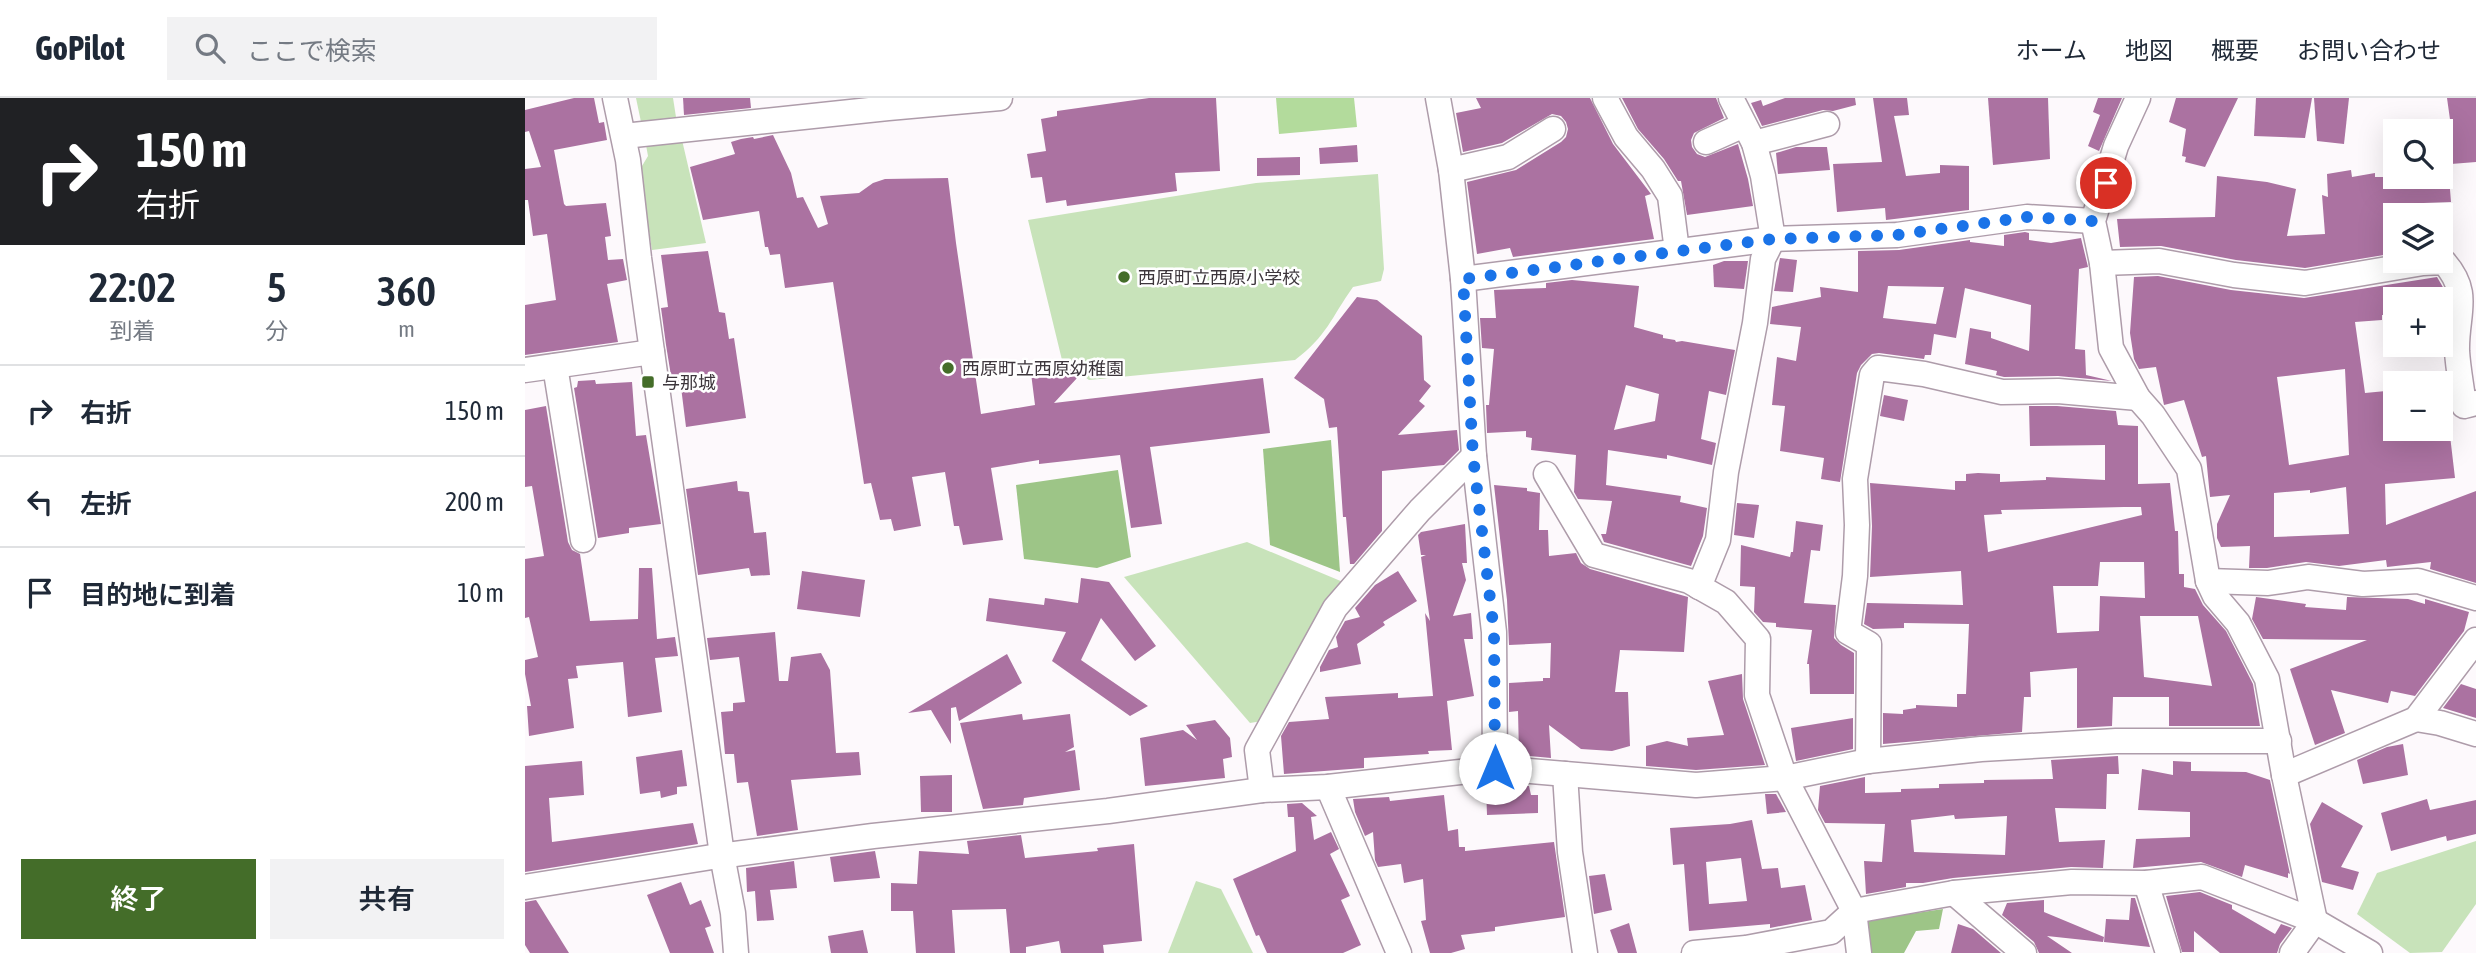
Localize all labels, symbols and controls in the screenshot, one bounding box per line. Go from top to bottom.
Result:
search box [167,17,657,80]
text: GoPilot [35,29,125,67]
icon: search [191,29,229,67]
text: ここで検索 [247,36,377,66]
text: ホーム [2016,37,2087,64]
text: 地図 [2125,37,2173,64]
text: 概要 [2211,37,2259,64]
text: お問い合わせ [2297,37,2441,64]
map controls [2383,119,2453,441]
button: search [2383,119,2453,189]
text: 150 m [136,121,247,177]
icon: right [21,126,112,217]
pin [2076,153,2136,213]
icon: arrive [2087,164,2125,202]
text: 右折 [136,186,200,223]
button: layers [2383,203,2453,273]
text: 22:02 [89,263,176,311]
text: 5 [267,263,286,311]
text: 360 [377,267,436,315]
place label: 西原町立西原小学校 [1138,267,1300,288]
marker: 西原町立西原小学校 [1116,269,1132,285]
button: + [2383,287,2453,357]
text: m [398,316,415,342]
text: 到着 [110,318,156,344]
text: 分 [265,318,288,344]
place label: 西原町立西原幼稚園 [962,358,1124,379]
marker: 西原町立西原幼稚園 [940,360,956,376]
button: − [2383,371,2453,441]
place label: 与那城 [662,372,716,393]
marker: 与那城 [640,374,656,390]
icon: right [21,392,59,430]
text: 150 m [445,396,504,426]
text: 右折 [80,398,132,428]
icon: left [21,483,59,521]
text: 200 m [445,487,504,517]
text: 左折 [80,489,132,519]
icon: arrive [21,574,59,612]
text: 10 m [457,578,504,608]
text: 目的地に到着 [80,580,236,610]
position arrow [1458,731,1532,805]
button: 終了 [21,859,256,939]
button: 共有 [270,859,504,939]

